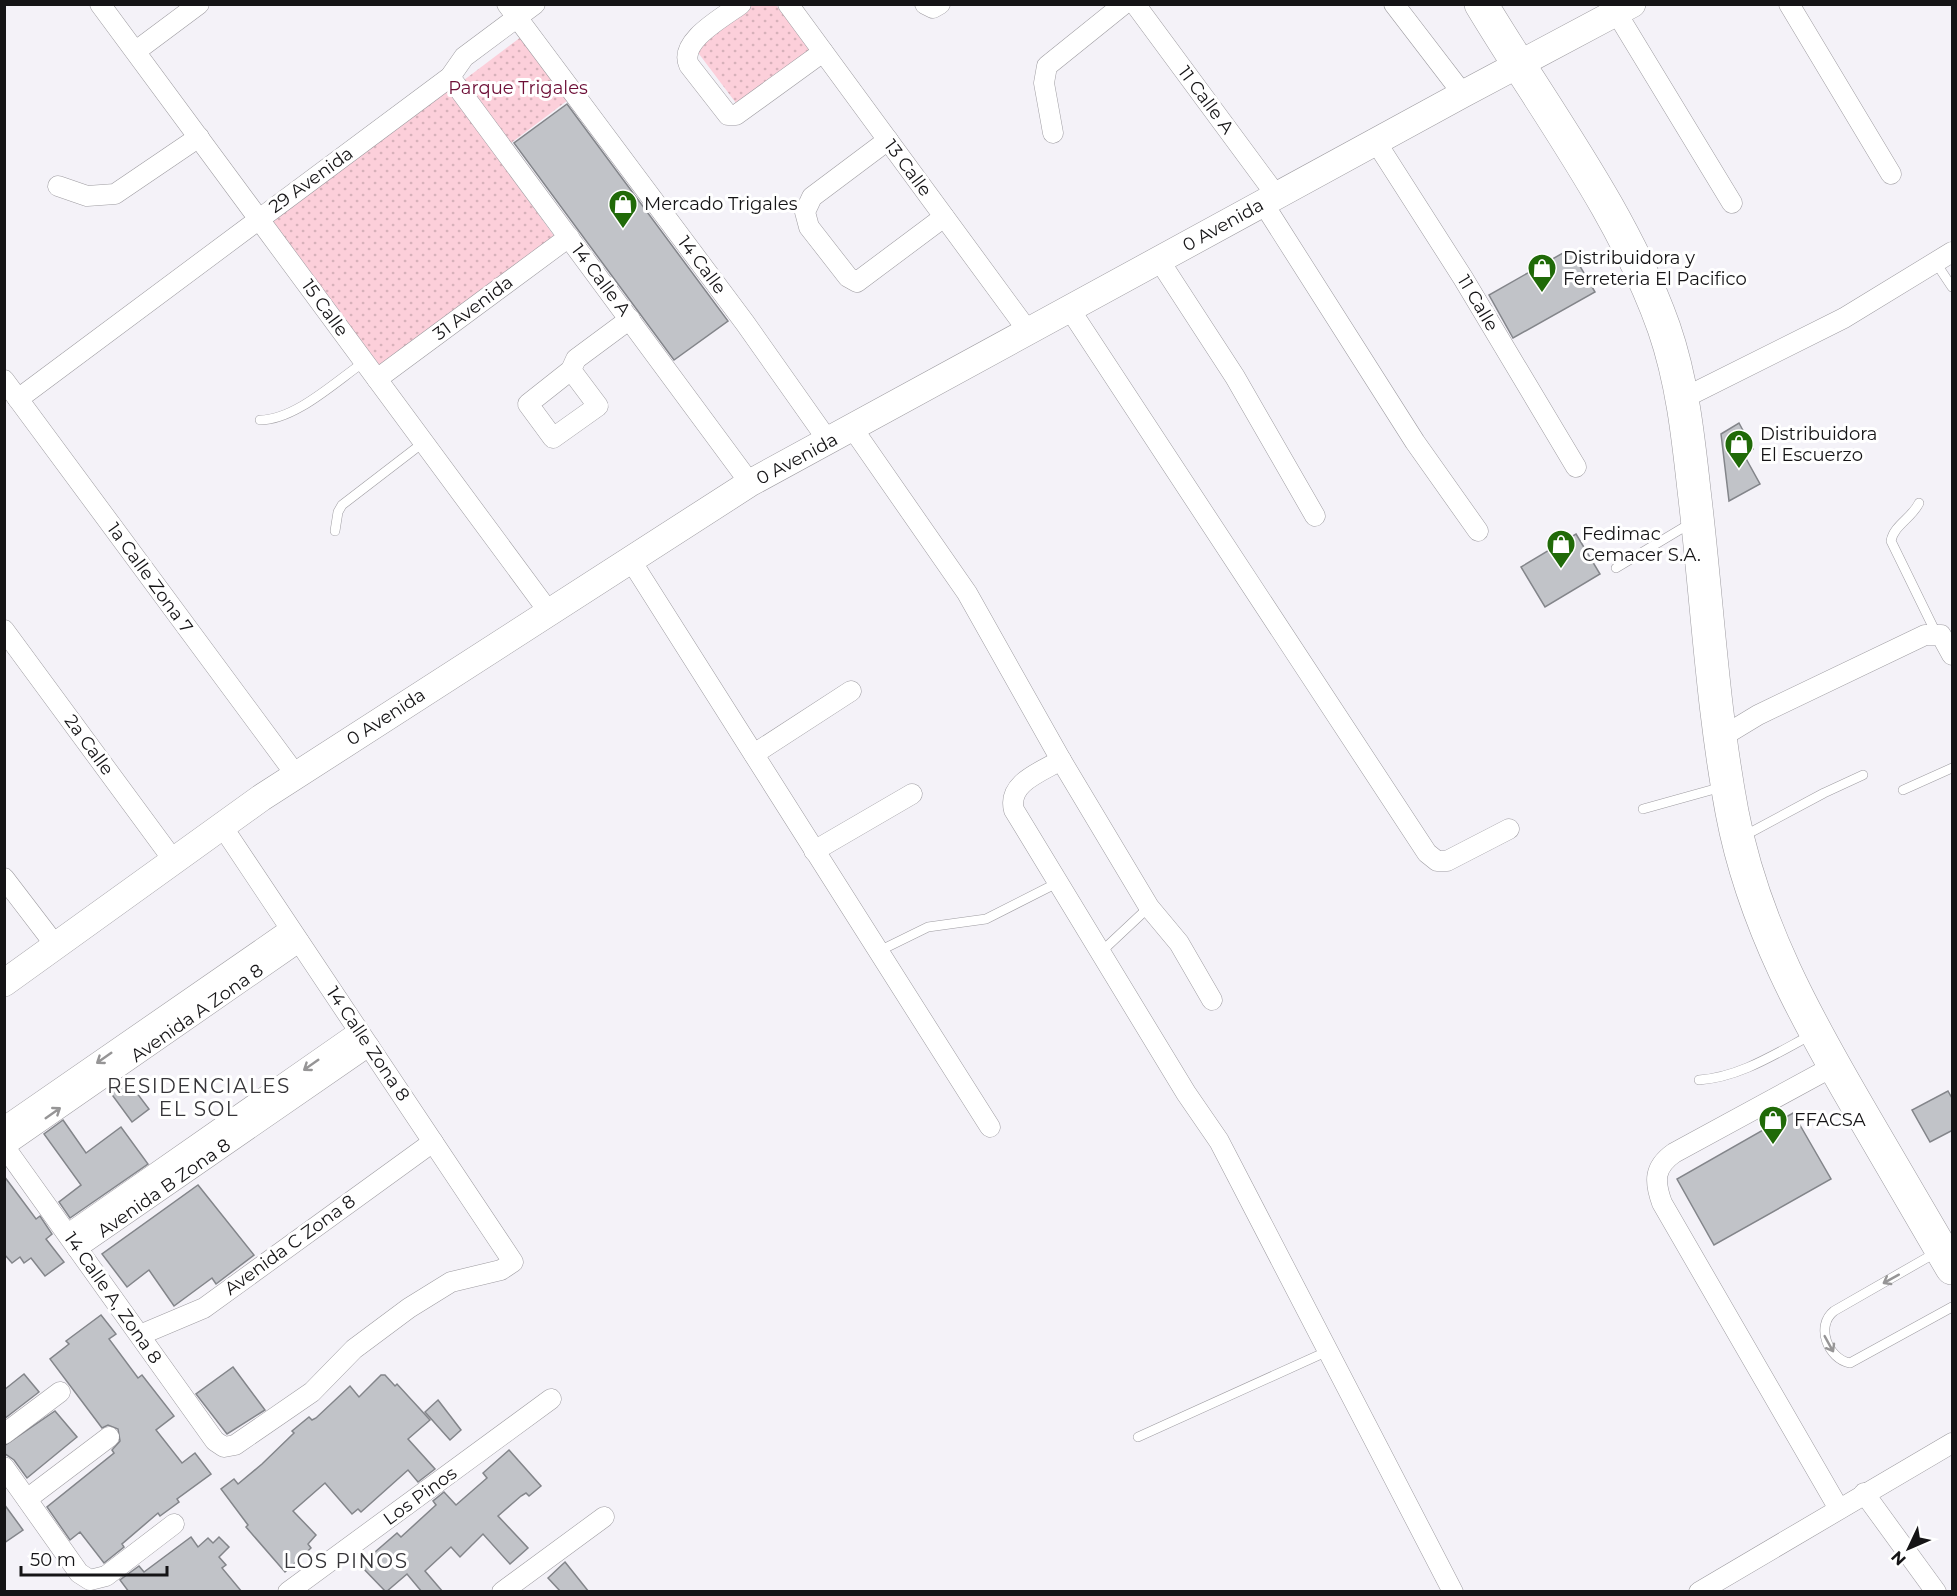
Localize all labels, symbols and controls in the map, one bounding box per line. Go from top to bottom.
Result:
street label: 11 Calle A [1173,62,1239,138]
park label: Parque Trigales [448,77,588,99]
street label: 13 Calle [880,135,936,201]
street label: 29 Avenida [265,142,357,218]
shop icon: Mercado Trigales [607,188,639,230]
place label: Mercado Trigales [644,193,798,215]
street label: 0 Avenida [1179,194,1267,256]
street label: 14 Calle [673,232,731,298]
street label: 14 Calle A [567,240,635,320]
place label: Distribuidora y Ferreteria El Pacifico [1563,247,1747,290]
shop icon: Distribuidora y Ferreteria El Pacifico [1526,252,1558,294]
street label: 31 Avenida [429,271,517,345]
street label: 11 Calle [1453,271,1503,335]
street label: 15 Calle [297,275,353,341]
place label: Distribuidora El Escuerzo [1760,423,1877,466]
street label: 0 Avenida [752,428,842,490]
shop icon: Distribuidora El Escuerzo [1723,428,1755,470]
street label: 1a Calle Zona 7 [103,518,197,638]
place label: Fedimac Cemacer S.A. [1582,523,1701,566]
shop icon: Fedimac Cemacer S.A. [1545,528,1577,570]
street label: 0 Avenida [343,683,429,751]
street label: 2a Calle [60,710,118,780]
street label: Avenida A Zona 8 [127,959,267,1067]
street label: 14 Calle Zona 8 [322,983,414,1105]
one-way arrow [97,1052,113,1064]
one-way arrow [304,1059,320,1071]
district label: RESIDENCIALES EL SOL [107,1074,291,1121]
shop icon: FFACSA [1757,1104,1789,1146]
one-way arrow [44,1107,61,1119]
place label: FFACSA [1794,1109,1866,1131]
street label: Avenida B Zona 8 [93,1134,235,1242]
street label: Avenida C Zona 8 [220,1190,360,1300]
street label: 14 Calle A, Zona 8 [59,1228,167,1368]
one-way arrow [1882,1273,1899,1285]
one-way arrow [1824,1334,1835,1352]
street label: Los Pinos [379,1462,461,1530]
north arrow [1879,1518,1939,1578]
scale bar [21,1539,166,1577]
text: N [1887,1547,1910,1569]
text: 50 m [30,1549,76,1571]
district label: LOS PINOS [284,1549,408,1573]

